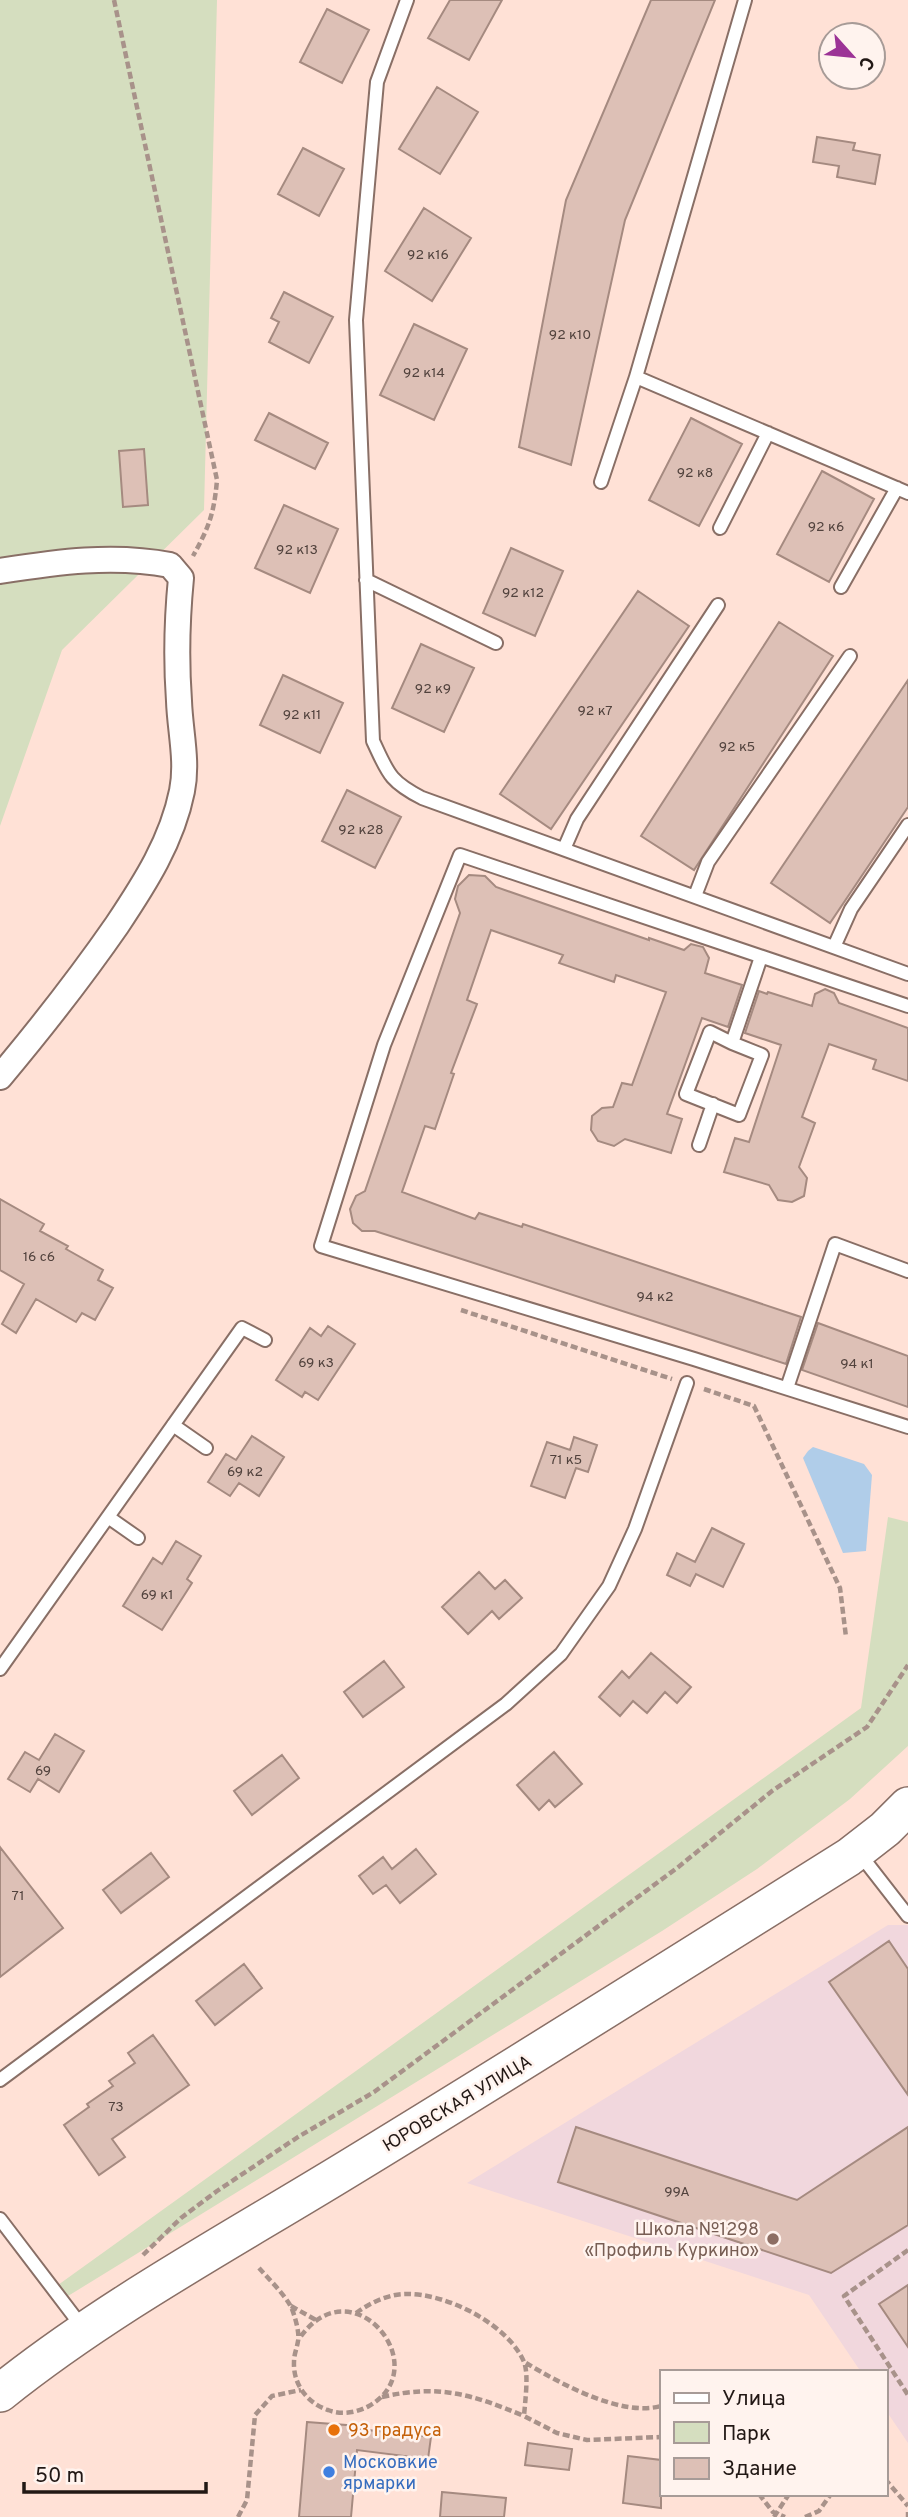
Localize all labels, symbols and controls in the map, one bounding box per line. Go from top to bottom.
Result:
north arrow [817,21,887,91]
text: С [852,52,879,74]
house number: 92 к16 [407,247,449,264]
house number: 92 к10 [549,327,591,344]
house number: 92 к14 [403,365,445,382]
house number: 92 к8 [677,465,713,482]
house number: 92 к6 [808,519,844,536]
house number: 92 к13 [276,542,318,559]
house number: 92 к12 [502,585,544,602]
house number: 92 к9 [415,681,451,698]
house number: 92 к7 [577,703,613,720]
house number: 92 к11 [283,707,321,724]
house number: 92 к5 [719,739,755,756]
house number: 92 к28 [338,822,384,839]
house number: 16 с6 [23,1249,55,1266]
house number: 94 к2 [637,1289,673,1306]
house number: 69 к3 [298,1355,334,1372]
house number: 94 к1 [840,1356,874,1373]
house number: 71 к5 [550,1452,582,1469]
house number: 69 к2 [227,1464,263,1481]
house number: 69 к1 [141,1587,173,1604]
house number: 69 [35,1763,51,1780]
house number: 71 [12,1888,24,1905]
street label: ЮРОВСКАЯ УЛИЦА [379,2051,537,2158]
house number: 73 [108,2099,124,2116]
house number: 99А [664,2184,690,2201]
place label: Школа №1298 «Профиль Куркино» [584,2219,759,2263]
marker: Школа №1298 «Профиль Куркино» [765,2231,781,2247]
legend [660,2370,887,2496]
text: Улица [722,2386,786,2413]
place label: 93 градуса [348,2420,441,2443]
text: Парк [722,2421,771,2448]
marker: 93 градуса [326,2422,342,2438]
scale bar [24,2450,206,2494]
place label: Московкие ярмарки [343,2452,438,2496]
text: Здание [722,2456,797,2483]
text: 50 m [35,2463,84,2490]
marker: Московкие ярмарки [321,2464,337,2480]

